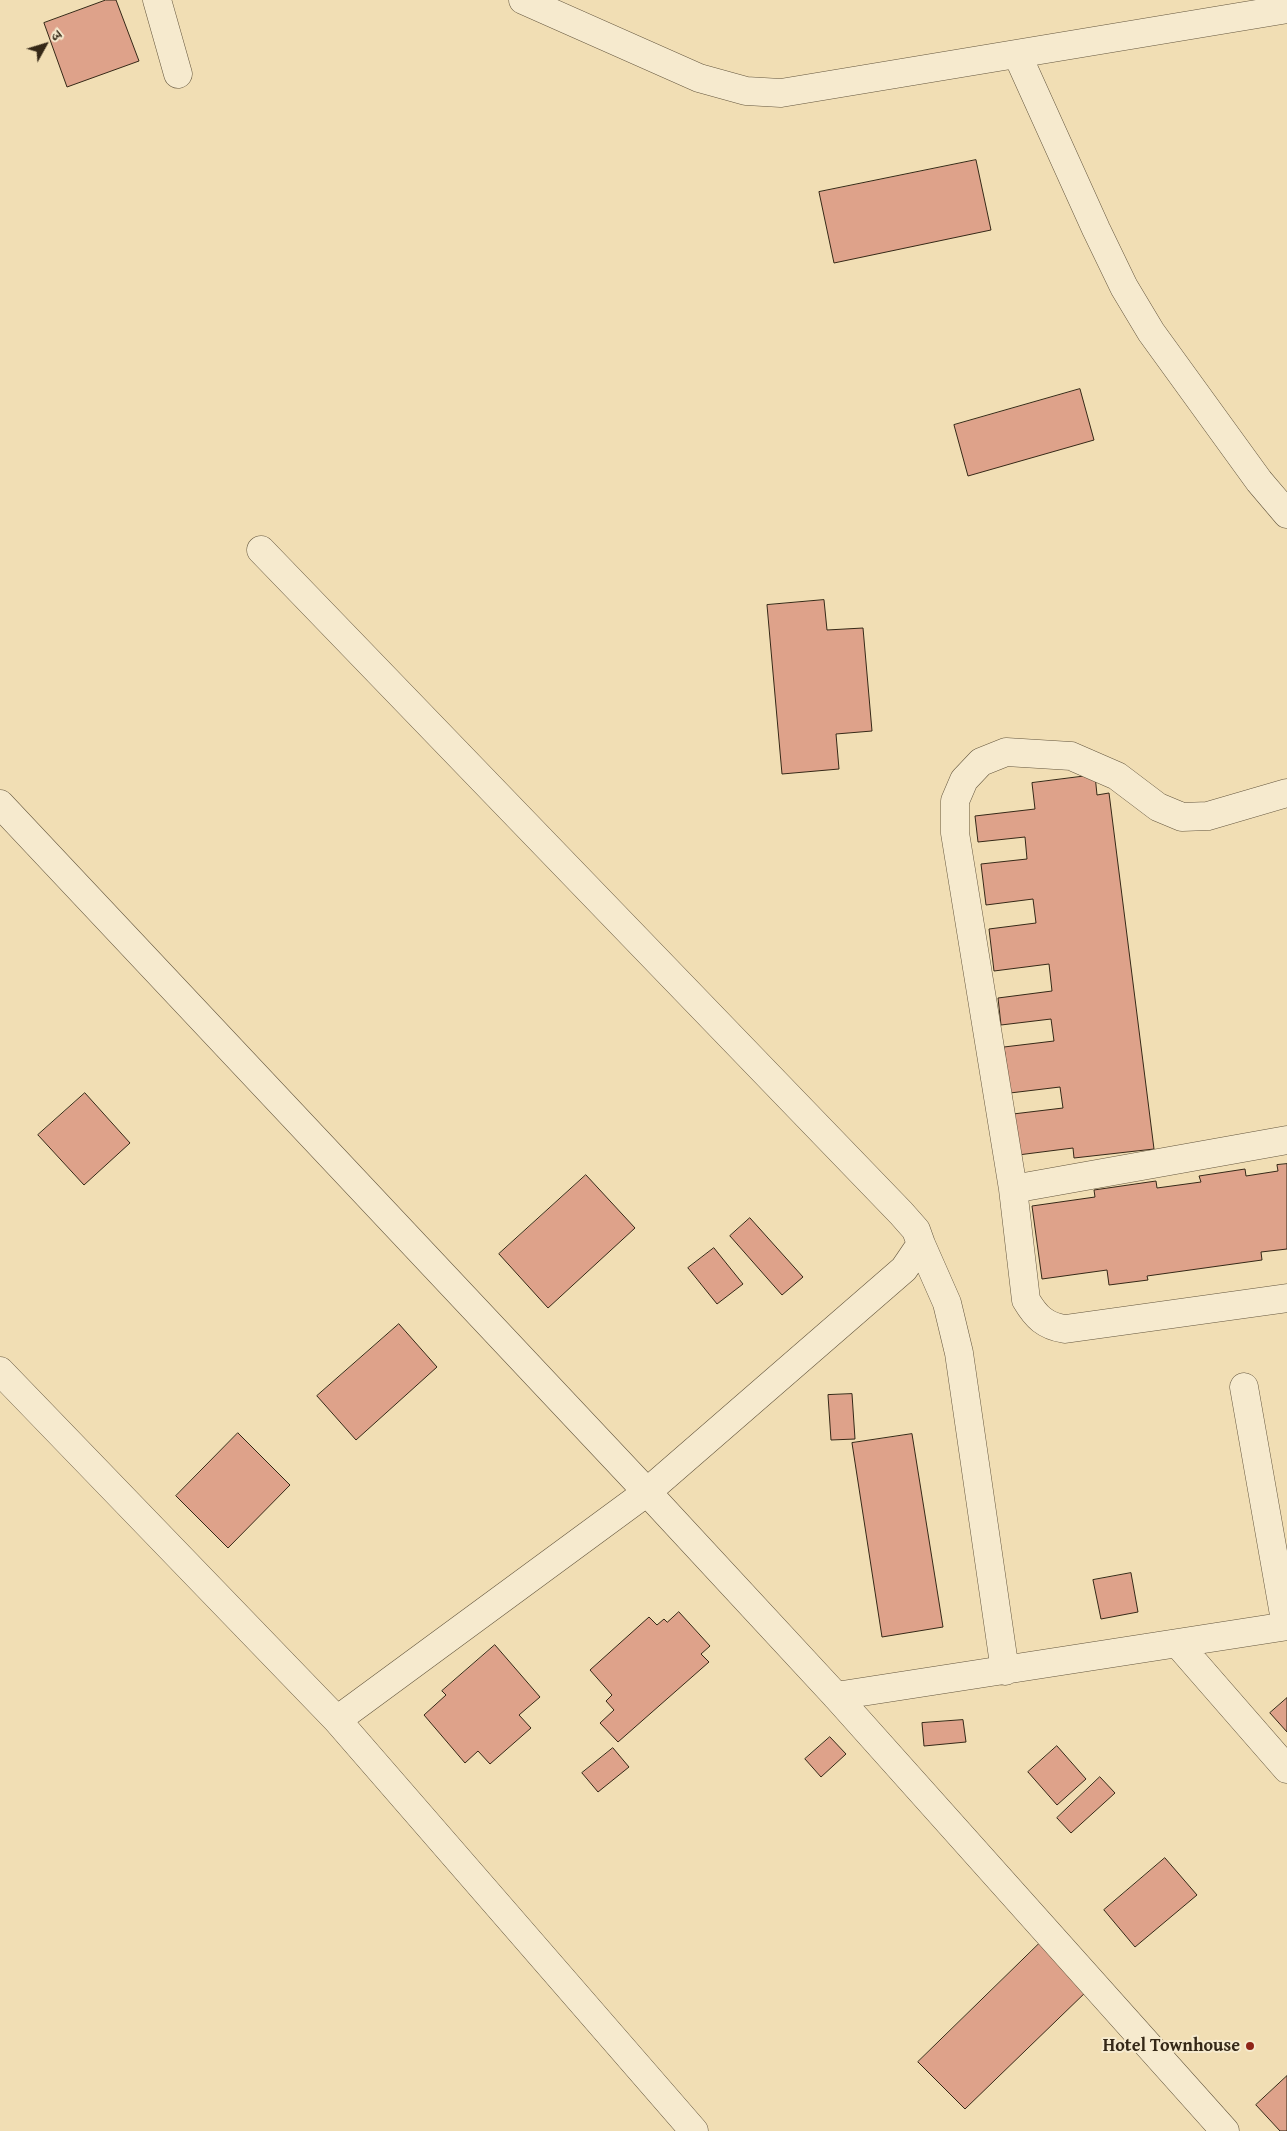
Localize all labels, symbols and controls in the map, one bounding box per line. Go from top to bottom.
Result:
north arrow [20,20,70,70]
text: उ [47,26,67,45]
place label: Hotel Townhouse [1103,2035,1240,2057]
marker: Hotel Townhouse [1244,2040,1256,2052]

